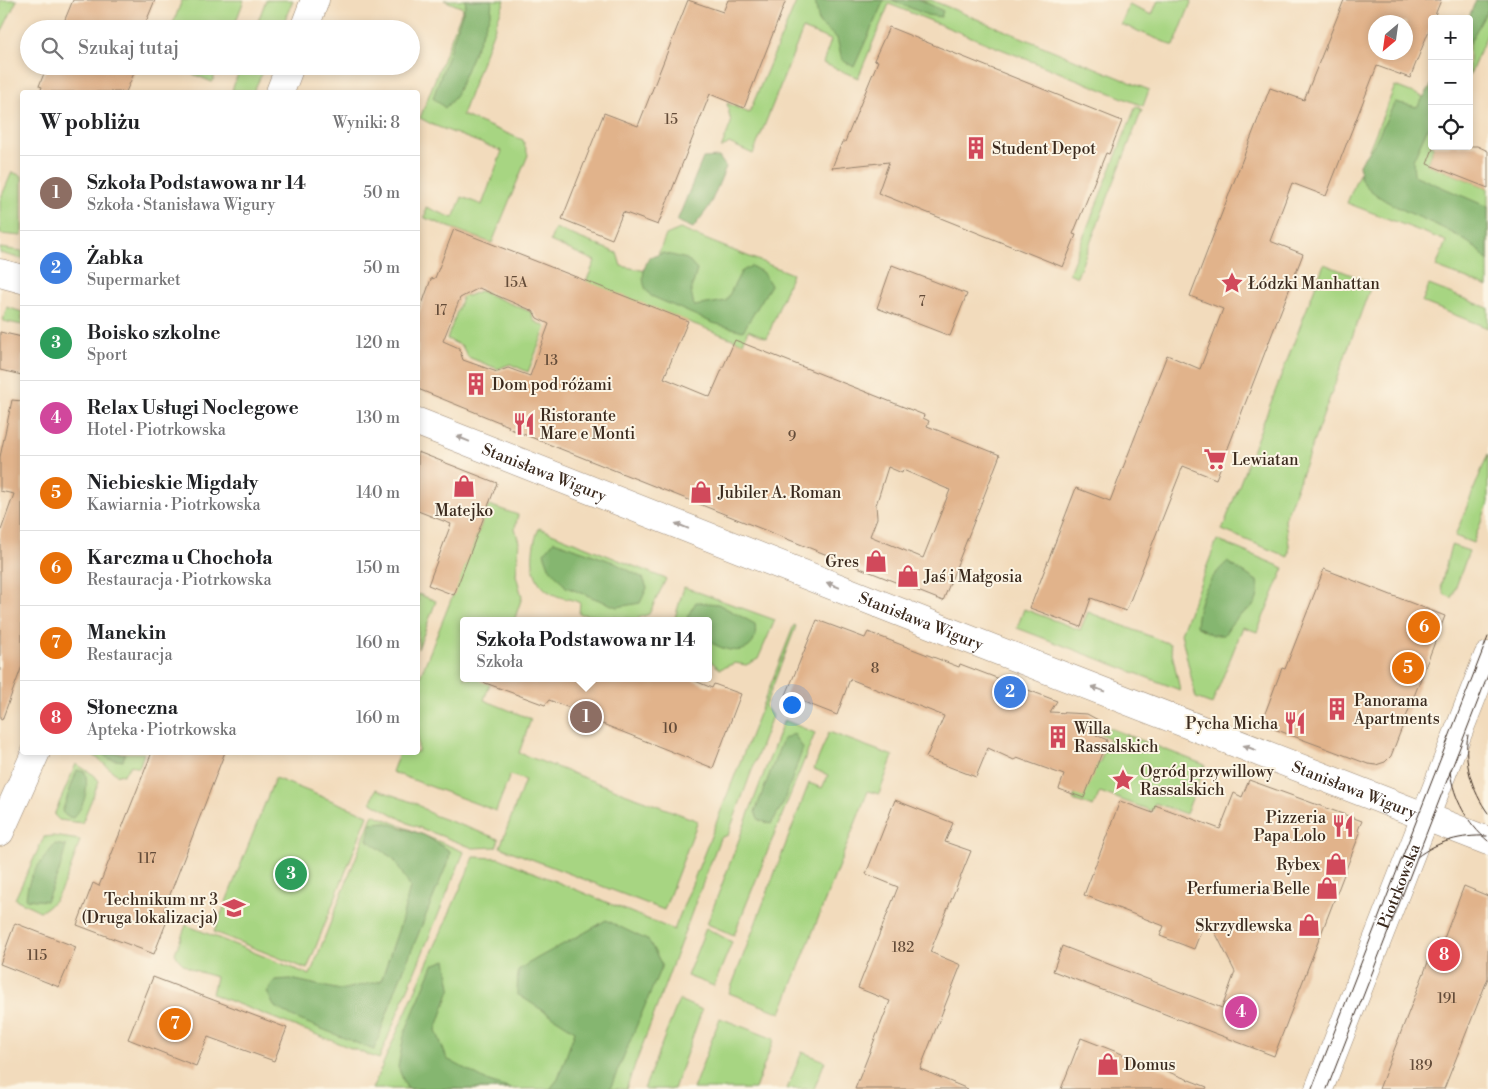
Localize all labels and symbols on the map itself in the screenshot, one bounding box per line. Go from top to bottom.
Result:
north arrow [1368,15,1413,60]
house number: 15 [664,111,678,129]
building icon: Student Depot [963,135,989,161]
place label: Student Depot [992,139,1096,159]
place icon: Łódzki Manhattan [1219,270,1245,296]
house number: 15A [504,274,528,292]
place label: Łódzki Manhattan [1248,274,1380,294]
house number: 7 [918,293,926,311]
house number: 17 [435,302,447,320]
house number: 13 [544,352,558,370]
building icon: Dom pod różami [463,371,489,397]
place label: Dom pod różami [492,375,612,395]
place label: Ristorante Mare e Monti [540,406,635,444]
restaurant icon: Ristorante Mare e Monti [511,411,537,437]
house number: 9 [788,428,796,446]
one-way arrow [456,435,470,443]
street label: Stanisława Wigury [479,439,610,506]
supermarket icon: Lewiatan [1202,446,1228,472]
place label: Lewiatan [1232,450,1299,470]
shop icon: Matejko [451,473,477,499]
shop icon: Jubiler A. Roman [688,479,714,505]
place label: Jubiler A. Roman [717,483,842,503]
place label: Matejko [435,501,493,521]
one-way arrow [675,521,689,529]
shop icon: Gres [863,548,889,574]
place label: Gres [825,552,859,572]
shop icon: Jaś i Małgosia [895,563,921,589]
place label: Jaś i Małgosia [923,567,1023,587]
one-way arrow [826,581,840,589]
street label: Stanisława Wigury [856,588,986,655]
pin: 6 [1408,608,1440,646]
pin: 5 [1392,649,1424,687]
house number: 8 [871,660,879,678]
pin: 2 [994,673,1026,711]
one-way arrow [1090,685,1105,693]
place label: Panorama Apartments [1353,691,1440,729]
your location [779,692,805,718]
building icon: Panorama Apartments [1324,696,1350,722]
pin: 1 [570,698,602,736]
restaurant icon: Pycha Micha [1282,710,1308,736]
place label: Pycha Micha [1186,714,1279,734]
place label: Willa Rassalskich [1073,719,1159,757]
house number: 10 [663,720,677,738]
building icon: Willa Rassalskich [1045,724,1071,750]
one-way arrow [1242,744,1257,752]
street label: Stanisława Wigury [1289,757,1420,823]
place label: Ogród przywillowy Rassalskich [1140,762,1274,800]
place icon: Ogród przywillowy Rassalskich [1110,767,1136,793]
place label: Pizzeria Papa Lolo [1254,808,1327,846]
restaurant icon: Pizzeria Papa Lolo [1330,813,1356,839]
street label: Piotrkowska [1374,840,1425,932]
house number: 117 [138,850,156,868]
shop icon: Rybex [1323,851,1349,877]
pin: 3 [275,855,307,893]
place label: Rybex [1276,855,1321,875]
shop icon: Perfumeria Belle [1314,875,1340,901]
place label: Perfumeria Belle [1187,879,1310,899]
place label: Technikum nr 3 (Druga lokalizacja) [82,890,218,928]
school or university icon: Technikum nr 3 (Druga lokalizacja) [221,895,247,921]
shop icon: Skrzydlewska [1296,912,1322,938]
place label: Skrzydlewska [1195,916,1293,936]
pin: 8 [1428,936,1460,974]
house number: 182 [892,939,914,957]
house number: 115 [27,947,47,965]
house number: 191 [1437,990,1457,1008]
pin: 4 [1225,993,1257,1031]
pin: 7 [159,1005,191,1043]
shop icon: Domus [1095,1051,1121,1077]
place label: Domus [1124,1055,1176,1075]
house number: 189 [1410,1057,1432,1075]

